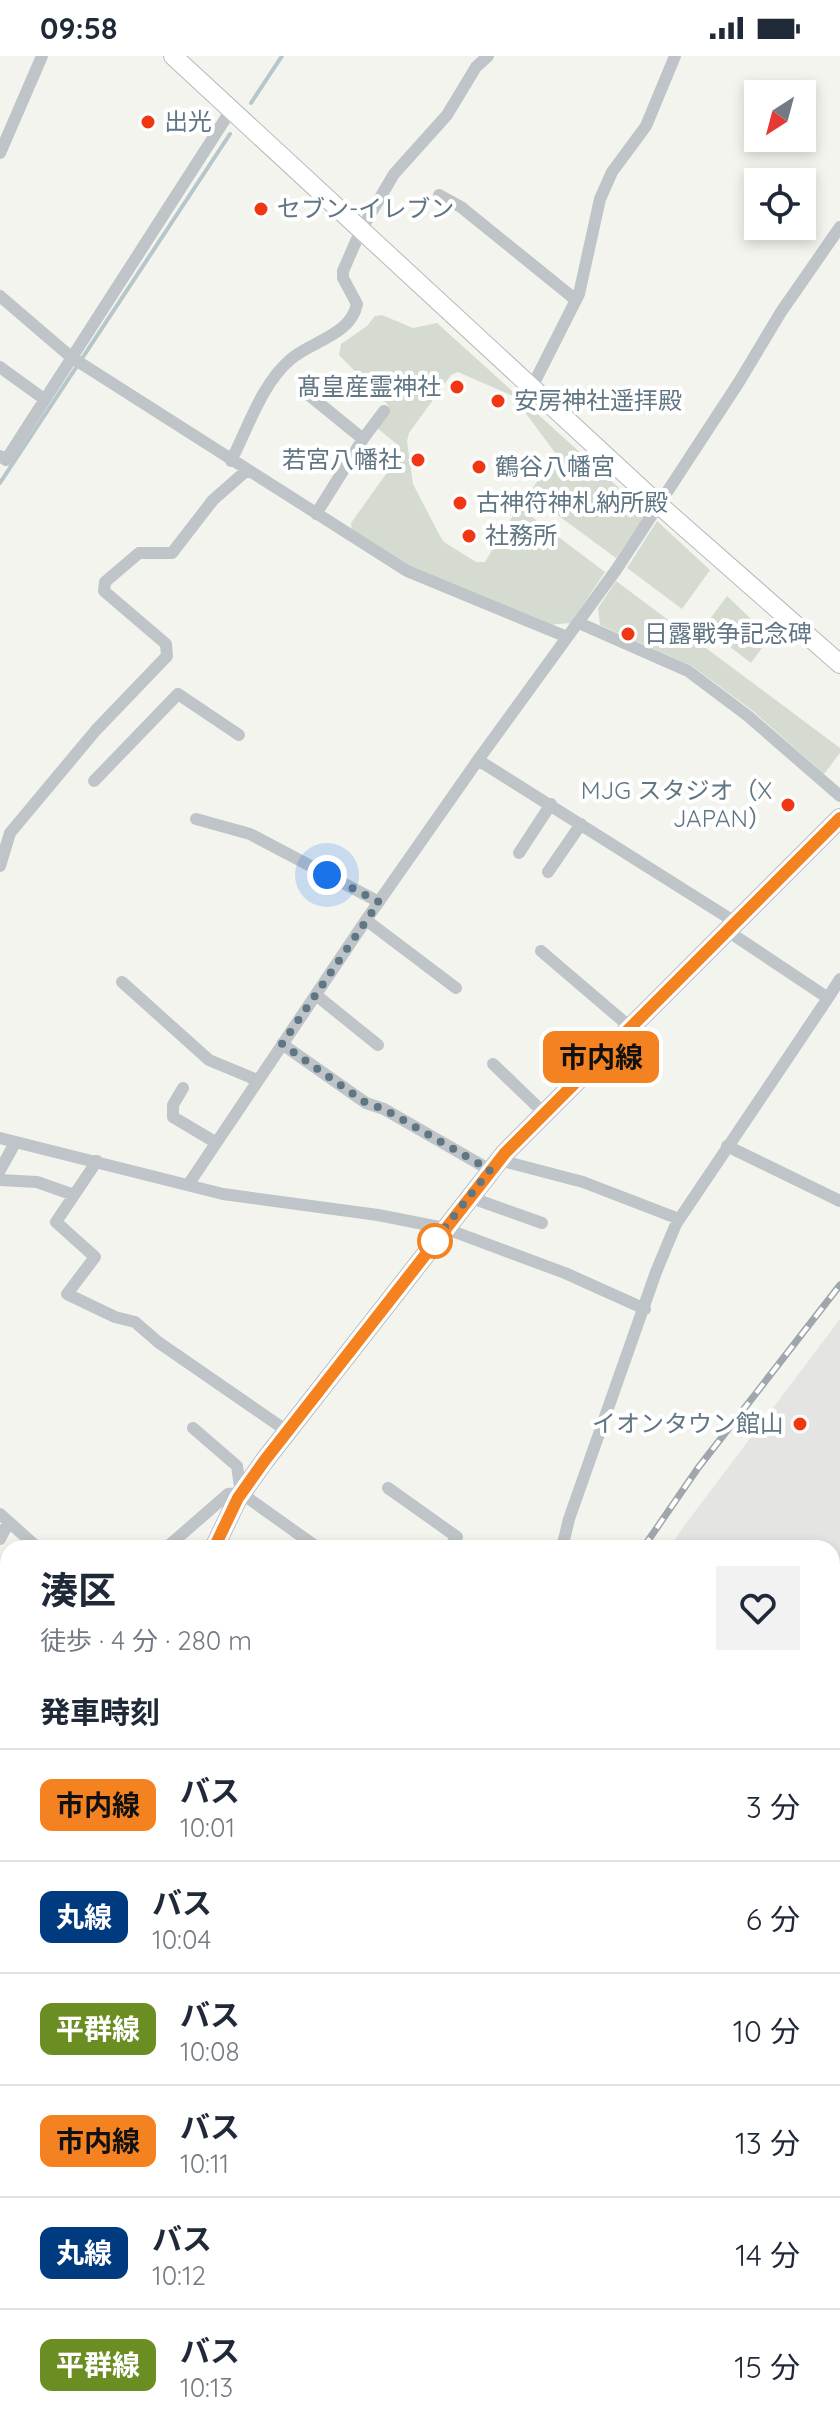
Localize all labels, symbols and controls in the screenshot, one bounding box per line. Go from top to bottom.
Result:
text: 09:58 [40,9,117,47]
north arrow [744,80,816,152]
map controls [744,80,816,240]
place label: 出光 [164,106,212,136]
marker: 出光 [139,113,157,131]
button: locate [744,168,816,240]
place label: セブン-イレブン [277,193,454,223]
marker: セブン-イレブン [252,200,270,218]
place label: 髙皇産霊神社 [297,371,441,401]
marker: 髙皇産霊神社 [448,378,466,396]
place label: 安房神社遥拝殿 [514,385,682,415]
marker: 安房神社遥拝殿 [489,392,507,410]
place label: 若宮八幡社 [282,444,402,474]
marker: 若宮八幡社 [409,451,427,469]
place label: 鶴谷八幡宮 [495,451,615,481]
marker: 鶴谷八幡宮 [470,458,488,476]
place label: 古神符神札納所殿 [476,487,668,517]
marker: 古神符神札納所殿 [451,494,469,512]
place label: 社務所 [485,520,557,550]
marker: 社務所 [460,527,478,545]
place label: 日露戰争記念碑 [644,618,812,648]
marker: 日露戰争記念碑 [619,625,637,643]
place label: MJG スタジオ（X JAPAN） [581,775,772,833]
marker: MJG スタジオ（X JAPAN） [779,796,797,814]
your location [307,855,347,895]
line badge: 市内線 [555,1031,647,1083]
text: 市内線 [559,1039,643,1074]
unlabelled marker [418,1224,452,1258]
place label: イオンタウン館山 [592,1408,784,1438]
marker: イオンタウン館山 [791,1415,809,1433]
text: 湊区 [40,1566,116,1614]
button: heart [716,1566,800,1650]
text: 徒歩 · 4 分 · 280 m [40,1624,252,1657]
text: 発車時刻 [40,1693,160,1731]
text: バス [180,1772,240,1810]
text: 市内線 [56,1787,140,1822]
text: 3 分 [746,1788,800,1826]
text: 10:01 [180,1811,235,1844]
text: バス [152,1884,212,1922]
text: 丸線 [56,1899,112,1934]
text: 6 分 [746,1900,800,1938]
text: 10:04 [152,1923,211,1956]
text: バス [180,1996,240,2034]
text: 平群線 [56,2011,140,2046]
text: 10 分 [733,2012,800,2050]
text: 10:08 [180,2035,239,2068]
text: バス [180,2108,240,2146]
text: 市内線 [56,2123,140,2158]
text: 13 分 [735,2124,800,2162]
text: 10:11 [180,2147,229,2180]
text: バス [152,2220,212,2258]
text: 丸線 [56,2235,112,2270]
text: 14 分 [735,2236,800,2274]
text: 10:12 [152,2259,206,2292]
text: バス [180,2332,240,2370]
text: 平群線 [56,2347,140,2382]
text: 15 分 [734,2348,800,2386]
text: 10:13 [180,2371,233,2404]

